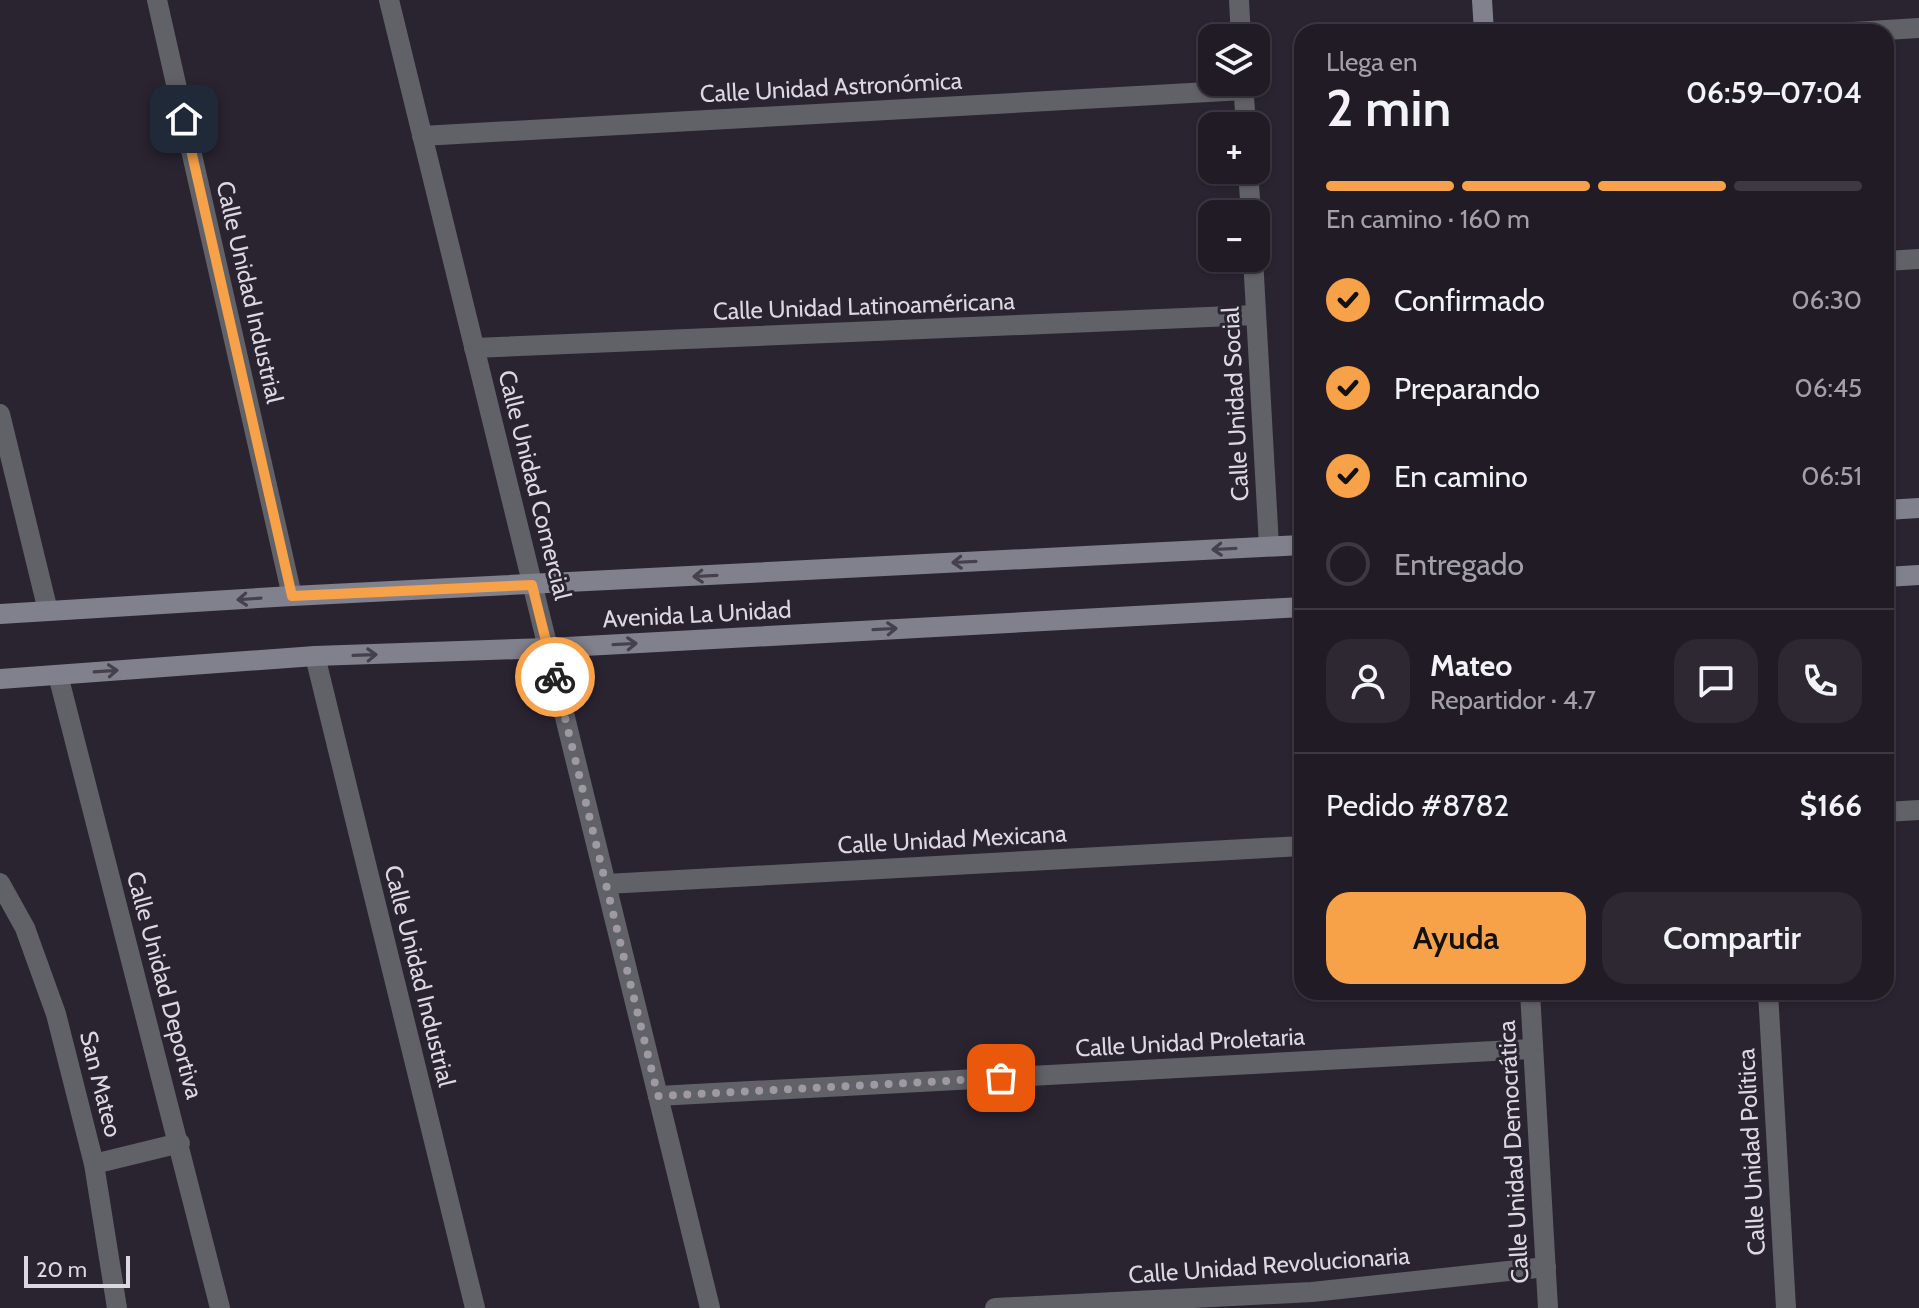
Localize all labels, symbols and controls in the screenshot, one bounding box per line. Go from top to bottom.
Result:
map controls [1198,24,1270,272]
button: layers [1198,24,1270,96]
text: Llega en [1326,46,1417,78]
street label: Calle Unidad Astronómica [699,66,963,108]
text: 06:59–07:04 [1686,74,1862,111]
text: 2 min [1326,76,1451,139]
pin [150,85,218,153]
icon: home [162,97,206,141]
button: + [1198,112,1270,184]
street label: Calle Unidad Industrial [210,178,290,406]
button: − [1198,200,1270,272]
text: En camino · 160 m [1326,203,1530,235]
icon: check [1326,278,1370,322]
text: Confirmado [1394,282,1545,319]
text: 06:30 [1791,284,1862,316]
street label: Calle Unidad Latinoaméricana [712,286,1016,326]
street label: Calle Unidad Social [1215,306,1255,502]
icon: check [1326,366,1370,410]
street label: Calle Unidad Comercial [492,367,578,603]
text: Preparando [1394,370,1540,407]
text: 06:45 [1795,372,1862,404]
icon: check [1326,454,1370,498]
text: En camino [1394,458,1528,495]
text: 06:51 [1801,460,1862,492]
one-way arrow [1211,541,1238,556]
text: Entregado [1394,546,1524,583]
one-way arrow [951,555,978,570]
one-way arrow [692,568,719,583]
one-way arrow [236,592,263,607]
street label: Avenida La Unidad [602,595,792,633]
one-way arrow [871,622,898,637]
one-way arrow [611,636,638,651]
courier [515,637,595,717]
button: person [1326,639,1410,723]
button: chat [1674,639,1758,723]
button: phone [1778,639,1862,723]
one-way arrow [351,647,378,662]
text: Mateo [1430,647,1512,684]
icon: bike [533,655,577,699]
one-way arrow [92,663,119,678]
text: Repartidor · 4.7 [1430,684,1596,716]
text: Pedido #8782 [1326,787,1509,824]
text: $166 [1800,787,1862,824]
street label: Calle Unidad Mexicana [837,818,1068,859]
street label: Calle Unidad Industrial [378,862,462,1090]
street label: Calle Unidad Deportiva [121,868,209,1102]
button: Ayuda [1326,892,1586,984]
button: Compartir [1602,892,1862,984]
street label: Calle Unidad Democrática [1492,1019,1534,1284]
street label: Calle Unidad Proletaria [1074,1021,1306,1062]
street label: San Mateo [74,1028,128,1140]
pin [967,1044,1035,1112]
street label: Calle Unidad Política [1731,1047,1771,1256]
icon: bag [979,1056,1023,1100]
street label: Calle Unidad Revolucionaria [1127,1241,1411,1289]
scale bar [24,1252,130,1288]
text: 20 m [36,1256,87,1283]

